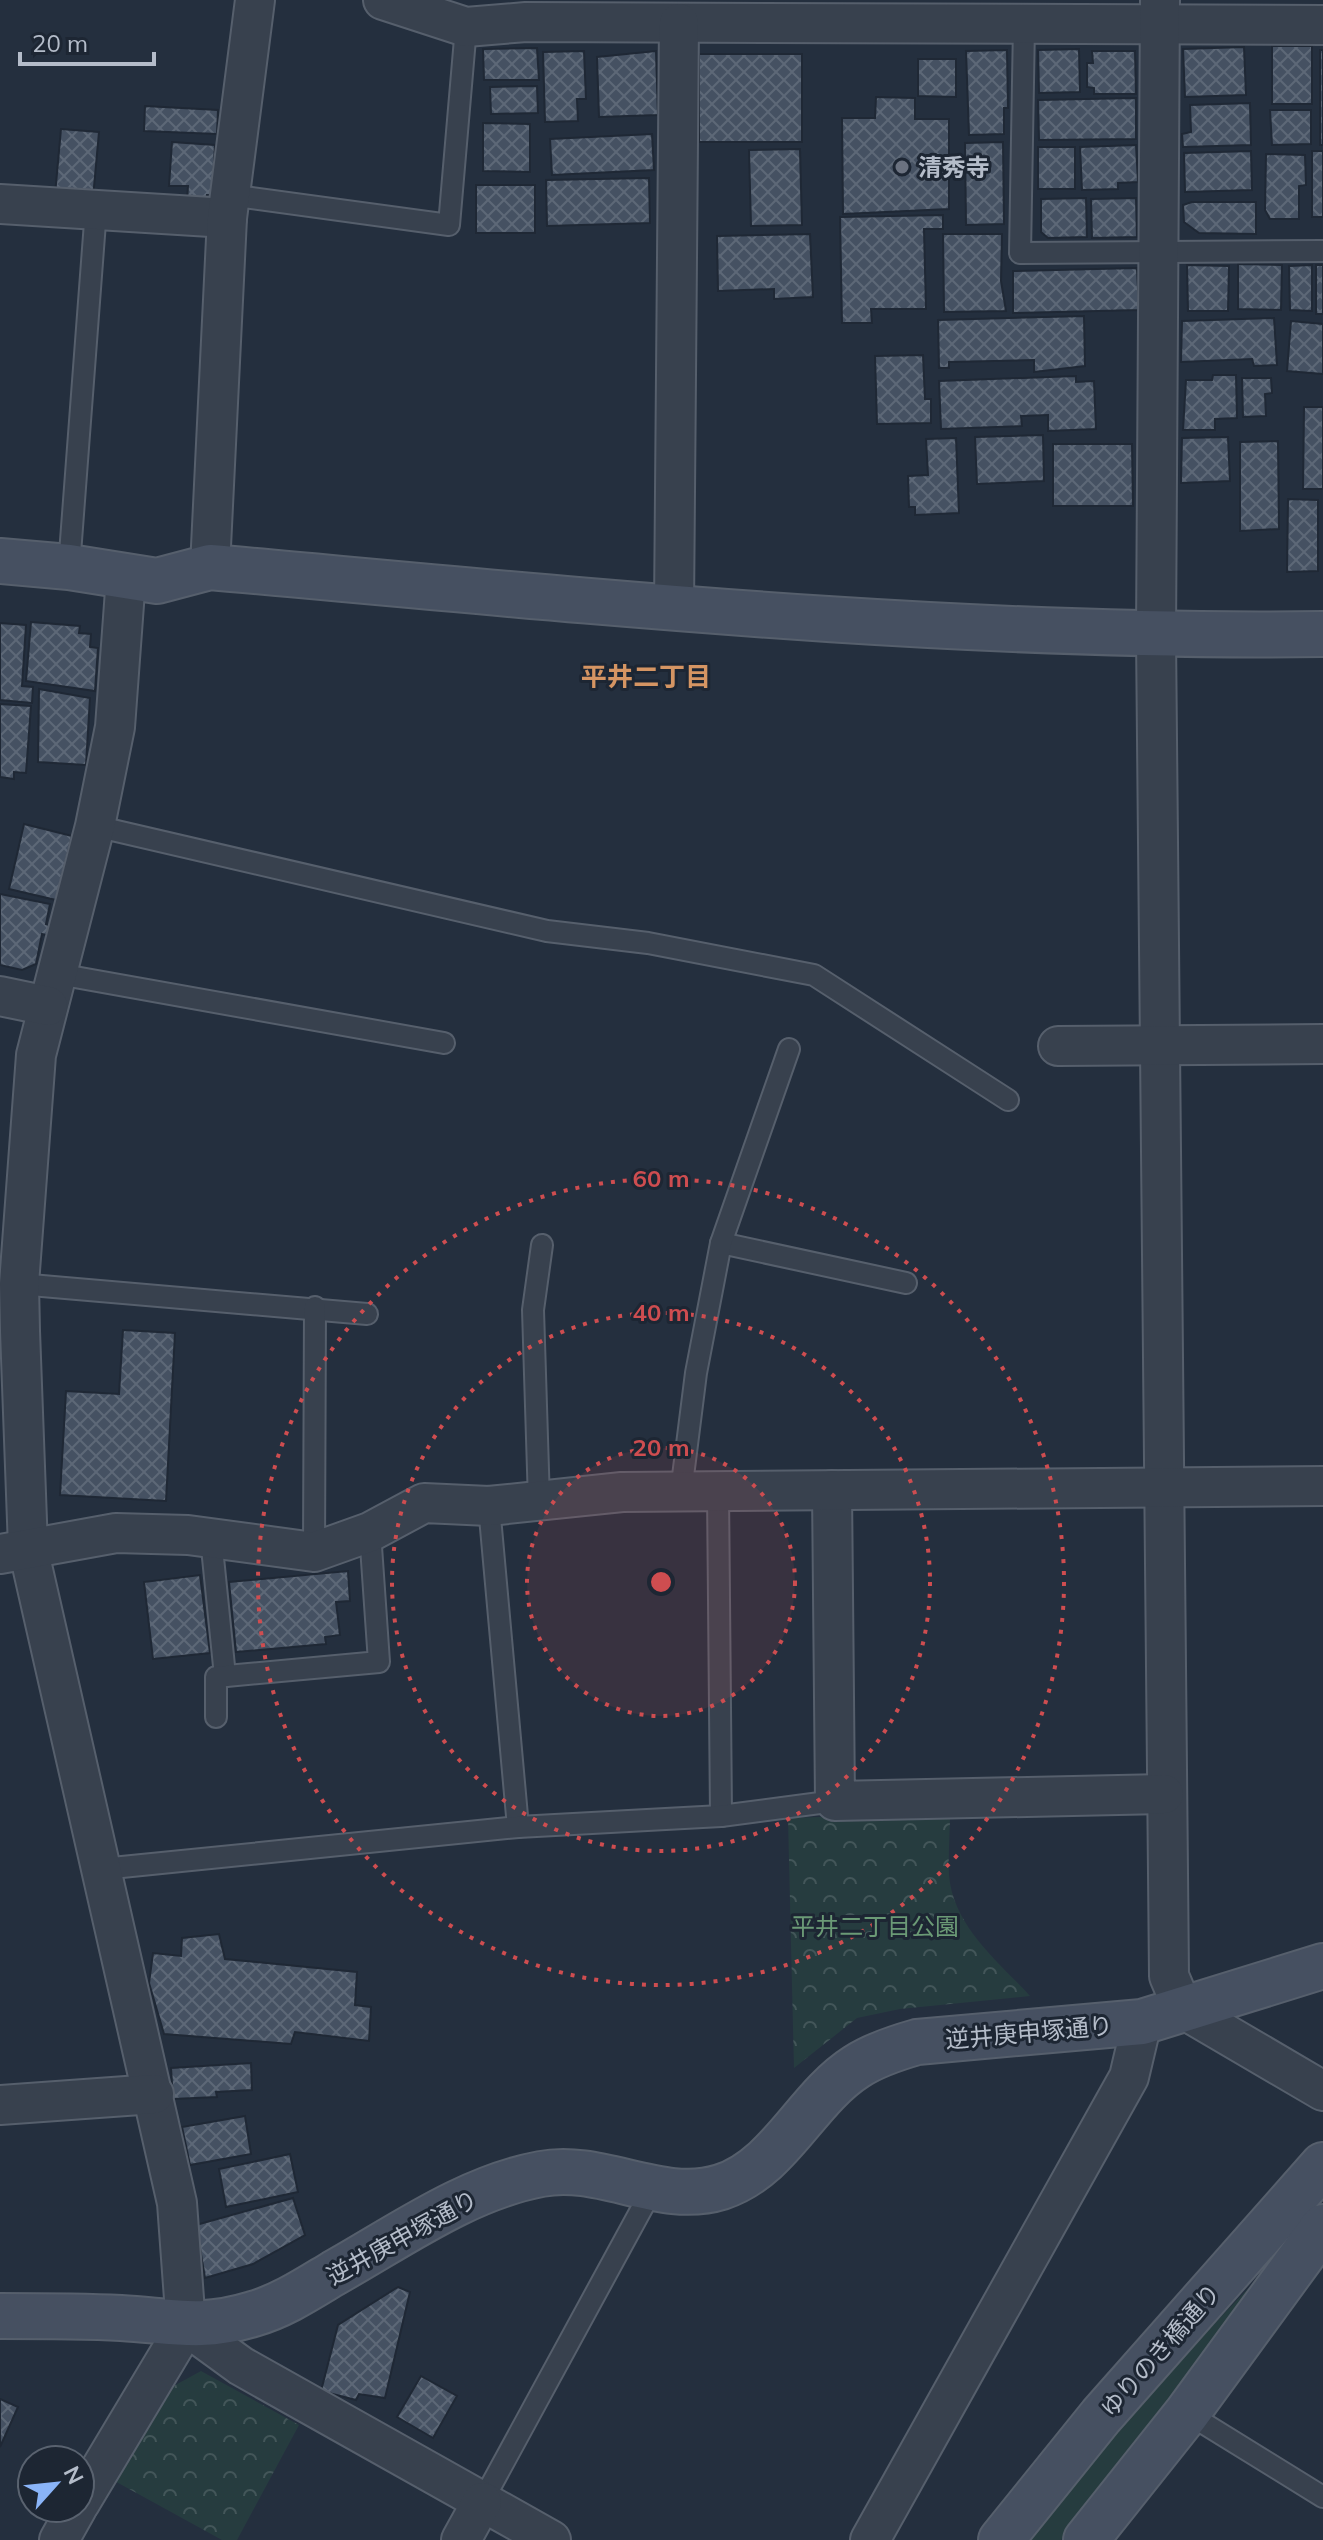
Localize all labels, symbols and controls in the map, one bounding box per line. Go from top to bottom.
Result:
scale bar [20,16,154,66]
text: 20 m [32,28,88,58]
place label: 清秀寺 [918,152,990,182]
marker: 清秀寺 [893,158,911,176]
district label: 平井二丁目 [581,660,711,693]
text: 60 m [633,1163,689,1193]
text: 40 m [633,1297,689,1327]
text: 20 m [633,1432,689,1462]
centre of rings [647,1568,675,1596]
park label: 平井二丁目公園 [791,1911,959,1941]
street label: 逆井庚申塚通り [944,2010,1114,2054]
street label: 逆井庚申塚通り [321,2183,483,2291]
street label: ゆりのき橋通り [1094,2277,1226,2423]
north arrow [16,2444,96,2524]
text: N [58,2461,90,2489]

